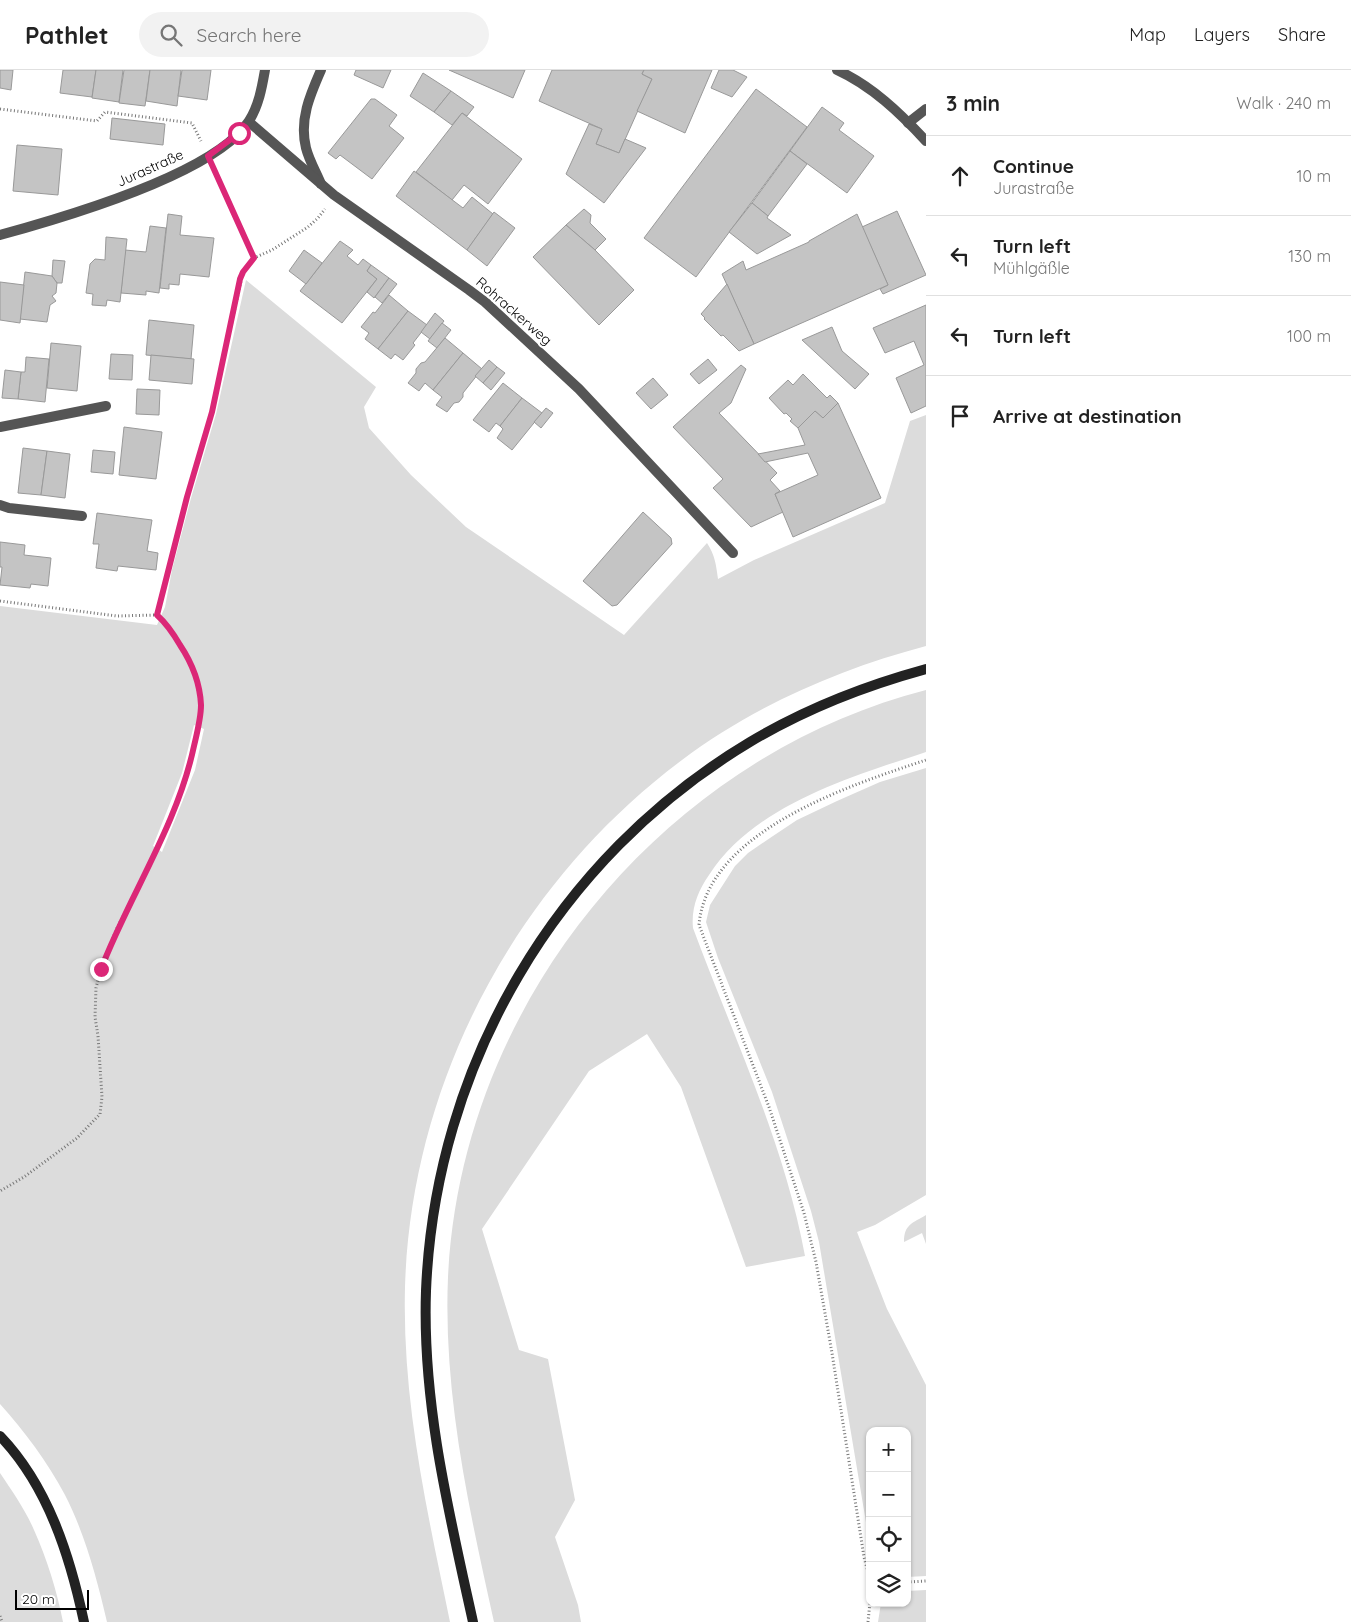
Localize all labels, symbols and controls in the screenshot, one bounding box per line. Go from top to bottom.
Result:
search box [139,12,489,57]
text: Pathlet [25,20,109,50]
icon: search [157,21,185,49]
text: Search here [197,23,301,47]
text: Map [1129,23,1166,46]
text: Layers [1194,23,1250,46]
text: Share [1278,23,1326,46]
text: 3 min [946,90,1000,116]
text: Walk · 240 m [1236,93,1331,113]
route start [228,122,251,145]
street label: Jurastraße [114,145,186,191]
text: Continue [993,154,1074,178]
icon: ahead [946,162,974,190]
text: 10 m [1297,166,1331,186]
text: Jurastraße [993,178,1074,198]
text: Turn left [993,234,1071,258]
icon: left [946,242,974,270]
text: 130 m [1288,246,1331,266]
text: Mühlgäßle [993,258,1070,278]
street label: Rohrackerweg [472,273,556,349]
icon: left [946,322,974,350]
text: Turn left [993,324,1071,348]
text: 100 m [1287,326,1331,346]
icon: arrive [946,402,974,430]
text: Arrive at destination [993,404,1182,428]
route end [90,958,113,981]
map controls [866,1427,911,1607]
button: + [866,1427,911,1472]
button: − [866,1472,911,1517]
button: locate [866,1517,911,1562]
button: layers [866,1562,911,1607]
scale bar [15,1587,89,1610]
text: 20 m [22,1590,55,1608]

